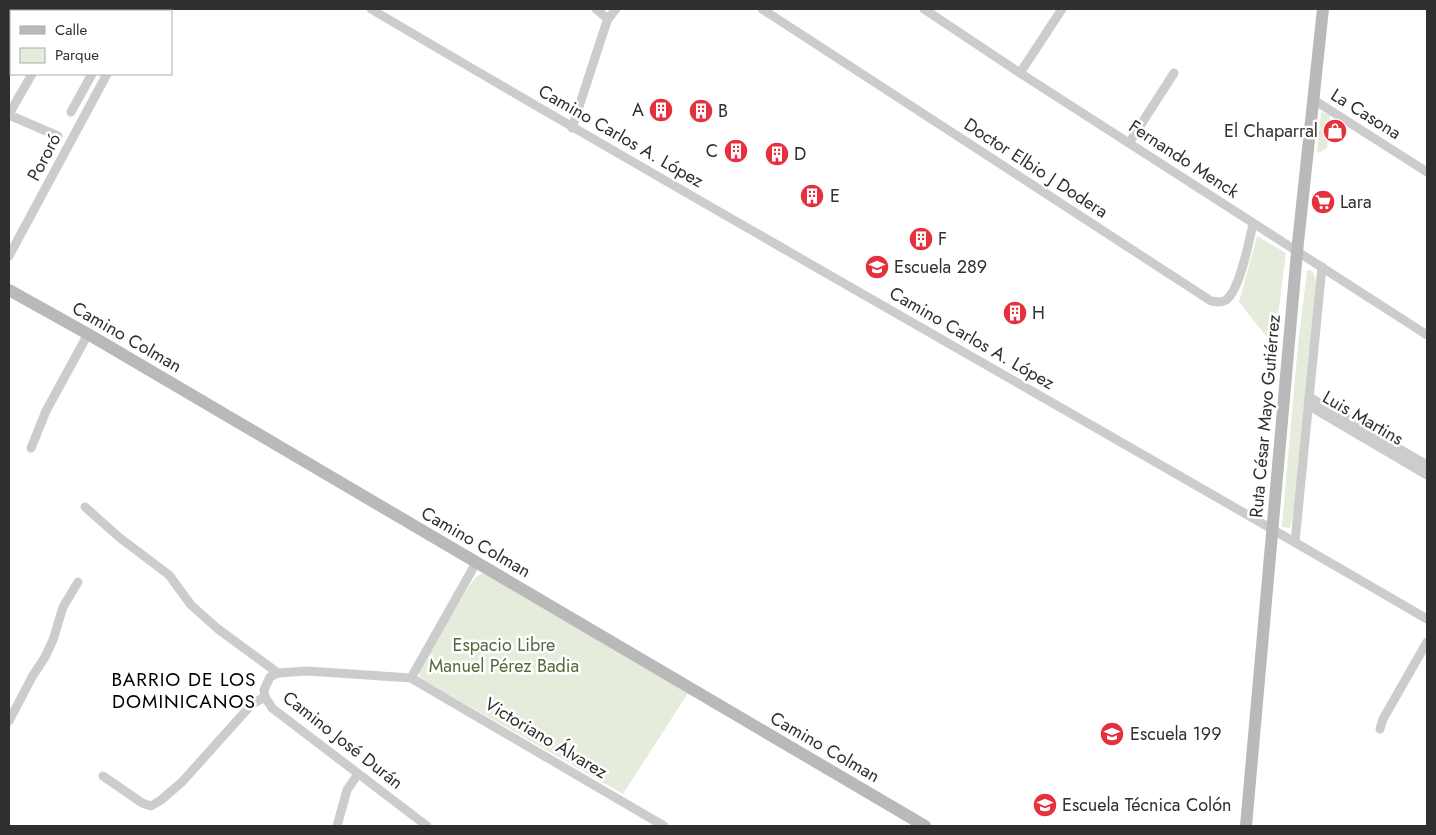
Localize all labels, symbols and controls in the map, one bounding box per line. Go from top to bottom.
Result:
legend [10,10,172,75]
text: Calle [55,19,87,41]
text: Parque [55,44,99,66]
street label: Camino Carlos A. López [534,78,709,194]
street label: La Casona [1326,82,1406,146]
place label: A [632,97,644,123]
building icon: A [648,97,674,123]
building icon: B [688,98,714,124]
place label: B [718,98,728,124]
street label: Doctor Elbio J Dodera [959,112,1113,224]
street label: Fernando Menck [1124,114,1244,204]
place label: El Chaparral [1224,118,1318,144]
shop icon: El Chaparral [1322,118,1348,144]
street label: Pororó [21,128,67,185]
place label: C [706,138,718,164]
building icon: C [723,138,749,164]
building icon: D [764,141,790,167]
place label: D [794,141,806,167]
building icon: E [799,183,825,209]
place label: E [830,183,840,209]
supermarket icon: Lara [1310,189,1336,215]
place label: Lara [1340,189,1372,215]
building icon: F [908,226,934,252]
place label: F [938,226,947,252]
school or university icon: Escuela 289 [864,254,890,280]
place label: Escuela 289 [894,254,987,280]
street label: Camino Carlos A. López [885,280,1060,396]
street label: Camino Colman [67,295,187,379]
building icon: H [1002,300,1028,326]
place label: H [1032,300,1045,326]
street label: Ruta César Mayo Gutiérrez [1243,313,1287,519]
street label: Luis Martins [1318,384,1408,452]
street label: Camino Colman [416,500,536,584]
park label: Espacio Libre Manuel Pérez Badia [429,632,579,679]
district label: BARRIO DE LOS DOMINICANOS [112,666,256,715]
street label: Camino José Durán [277,685,409,795]
street label: Victoriano Álvarez [480,691,613,785]
street label: Camino Colman [765,705,885,789]
school or university icon: Escuela 199 [1099,721,1125,747]
place label: Escuela 199 [1130,721,1222,747]
school or university icon: Escuela Técnica Colón [1032,792,1058,818]
place label: Escuela Técnica Colón [1062,792,1232,818]

